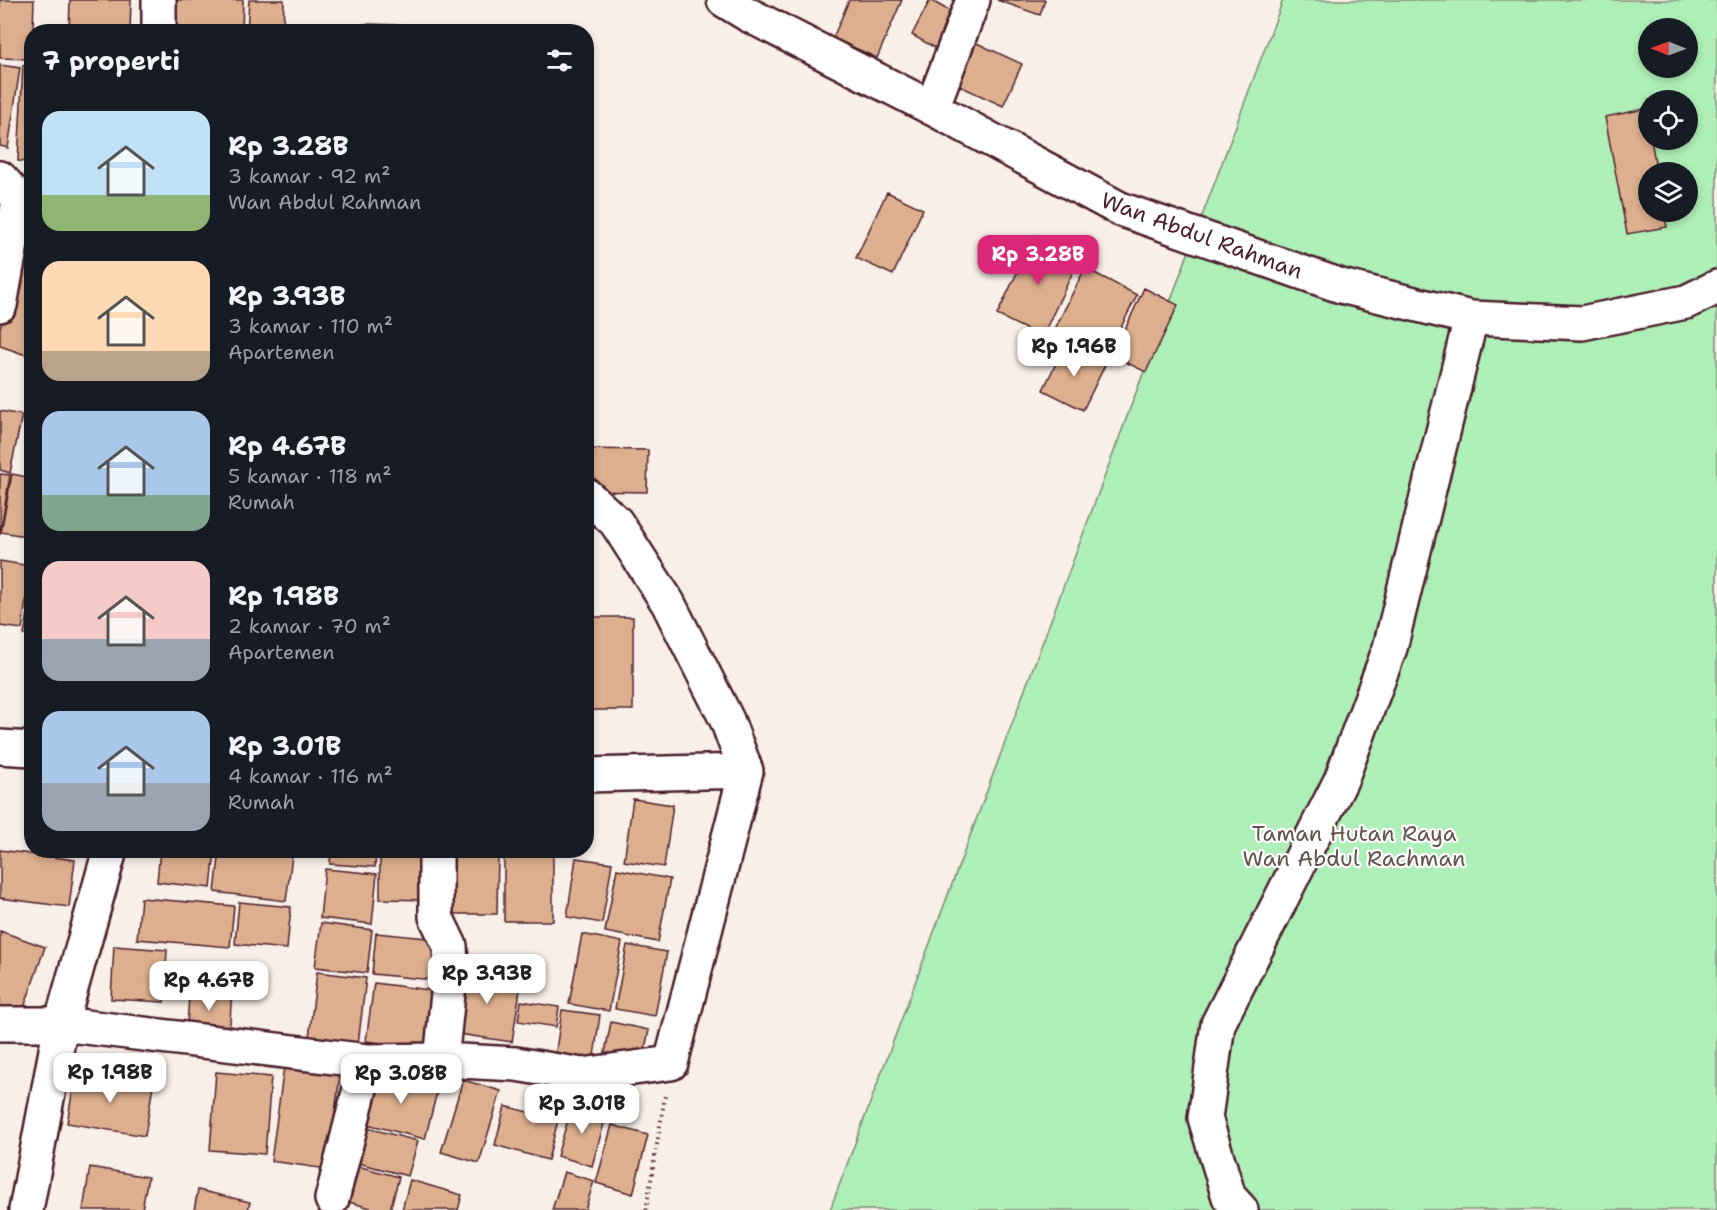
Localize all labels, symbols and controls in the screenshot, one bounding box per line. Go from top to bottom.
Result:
north arrow [1638,18,1698,78]
map controls [1638,18,1698,222]
text: 7 properti [42,43,180,78]
icon: filters [543,44,576,77]
button: locate [1638,90,1698,150]
text: Rp 3.28B [228,128,349,163]
icon: home [90,135,162,207]
button: layers [1638,162,1698,222]
text: 3 kamar · 92 m² [228,163,390,189]
street label: Wan Abdul Rahman [1097,186,1307,285]
text: Wan Abdul Rahman [228,189,421,215]
pin: Rp 3.28B [976,235,1100,286]
text: Rp 3.28B [992,241,1084,267]
text: Rp 3.93B [228,278,346,313]
icon: home [90,285,162,357]
text: 3 kamar · 110 m² [228,313,393,339]
pin: Rp 1.96B [1012,327,1136,378]
text: Rp 1.96B [1031,333,1117,359]
text: Apartemen [228,339,335,365]
text: Rp 4.67B [228,428,346,463]
icon: home [90,435,162,507]
text: 5 kamar · 118 m² [228,463,391,489]
text: Rumah [228,489,295,515]
text: Rp 1.98B [228,578,339,613]
icon: home [90,585,162,657]
text: 2 kamar · 70 m² [228,613,391,639]
text: Apartemen [228,639,335,665]
text: Rp 3.01B [228,728,341,763]
icon: home [90,735,162,807]
text: 4 kamar · 116 m² [228,763,393,789]
text: Rumah [228,789,295,815]
park label: Taman Hutan Raya Wan Abdul Rachman [1242,819,1466,873]
pin: Rp 3.93B [425,954,549,1005]
text: Rp 3.93B [442,960,532,986]
pin: Rp 4.67B [147,961,271,1012]
text: Rp 4.67B [163,967,255,993]
pin: Rp 1.98B [48,1053,172,1104]
pin: Rp 3.08B [339,1054,463,1105]
text: Rp 1.98B [67,1059,153,1085]
text: Rp 3.08B [355,1060,447,1086]
pin: Rp 3.01B [520,1084,644,1135]
text: Rp 3.01B [538,1090,626,1116]

